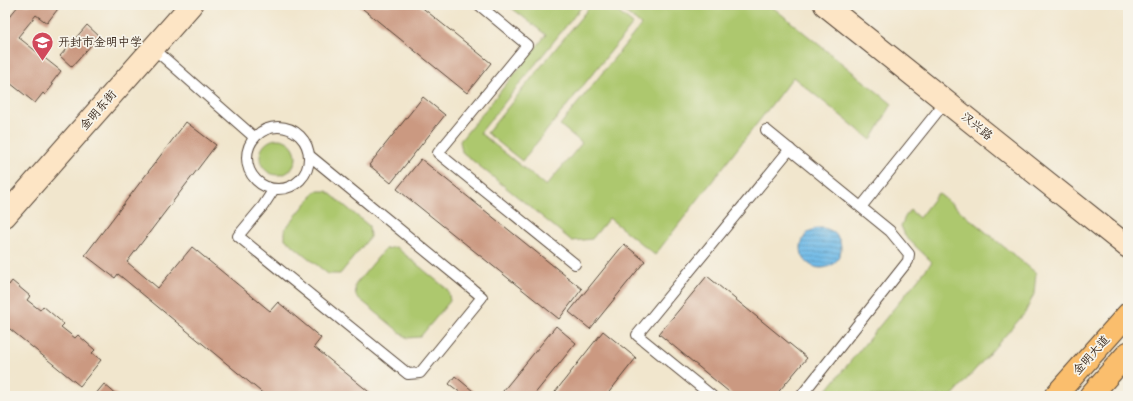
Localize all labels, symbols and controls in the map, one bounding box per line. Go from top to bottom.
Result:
school or university icon: 开封市金明中学 [29,29,55,62]
place label: 开封市金明中学 [58,34,142,50]
street label: 金明东街 [76,87,120,133]
street label: 汉兴路 [958,108,996,144]
street label: 金明大道 [1069,332,1113,378]

